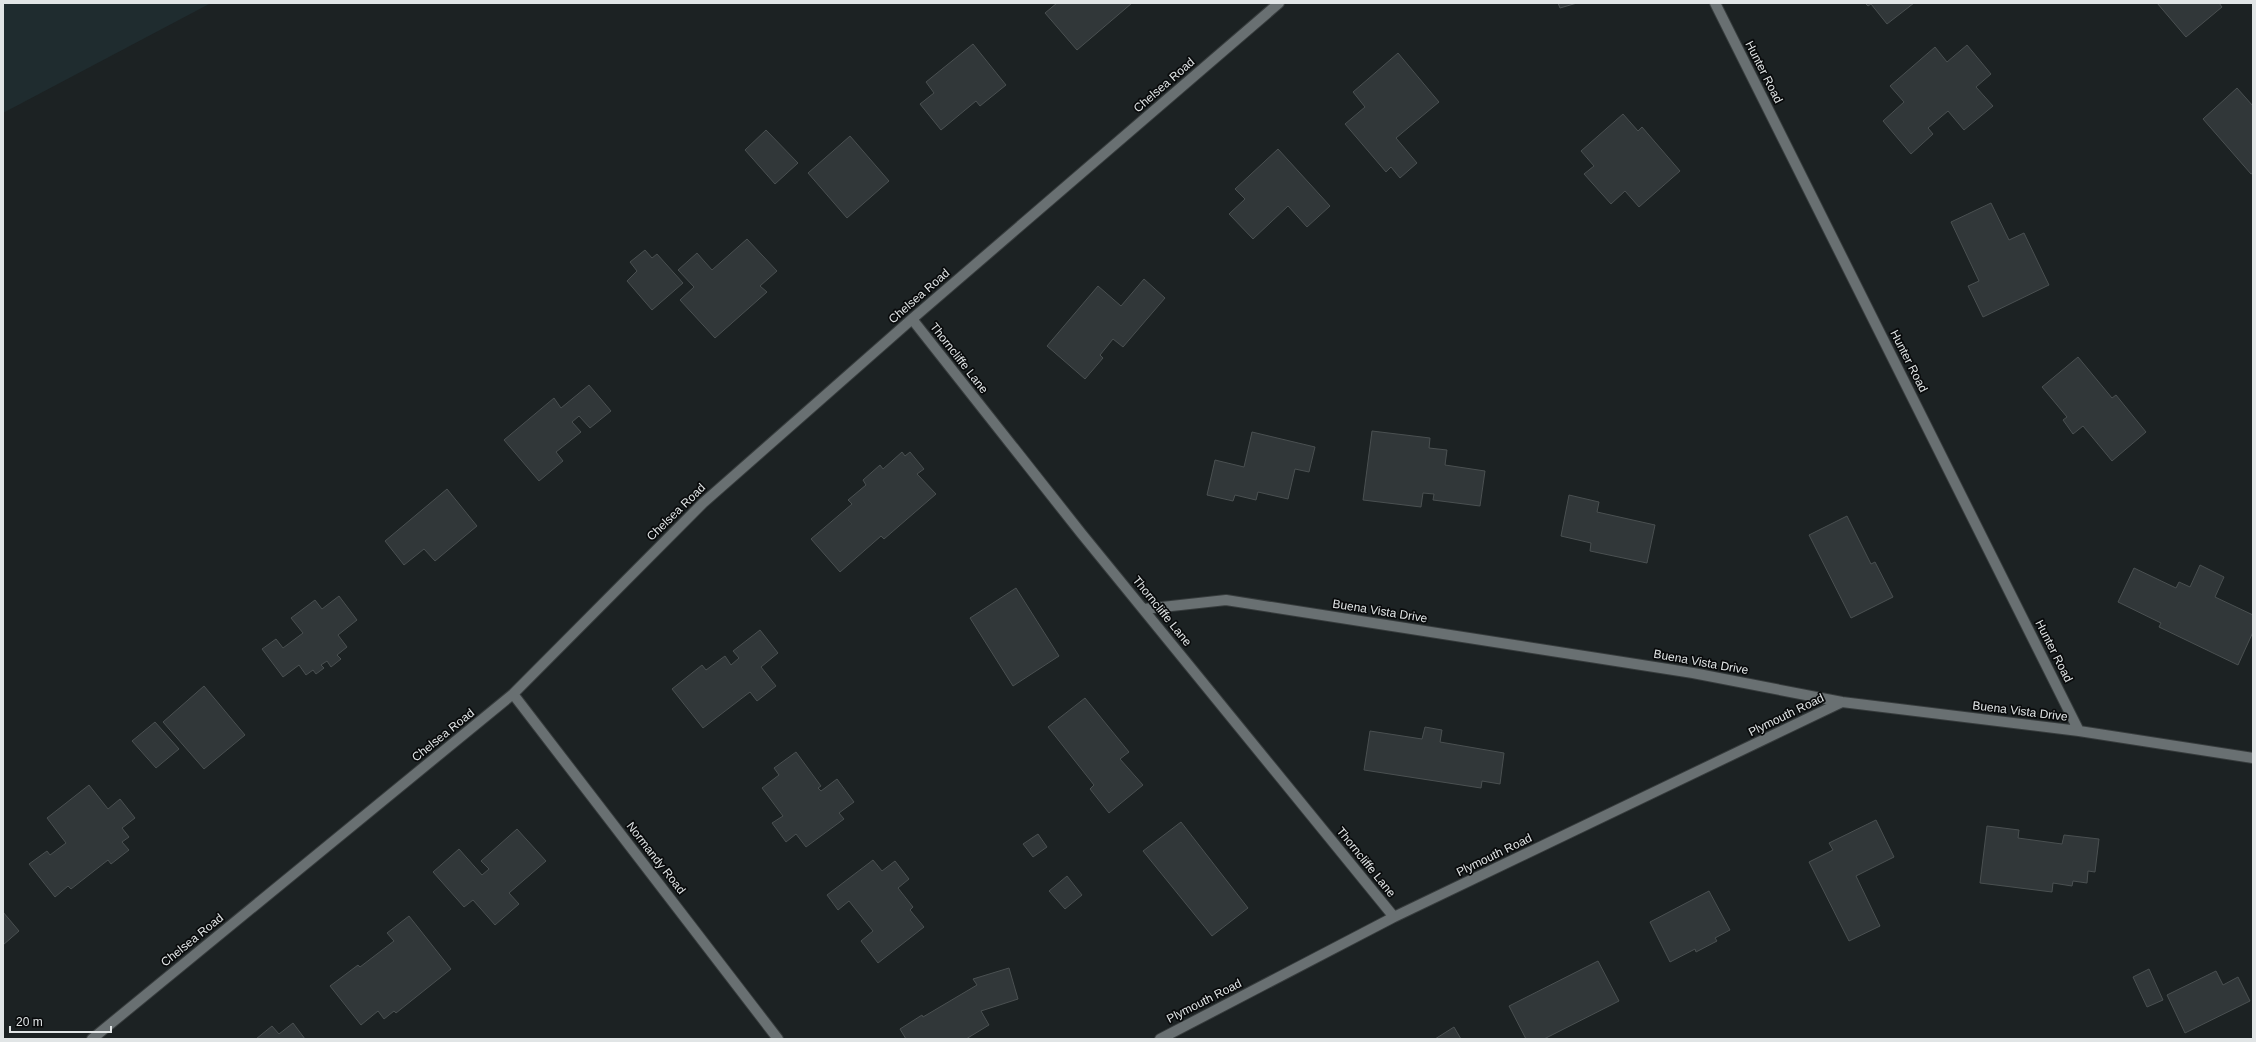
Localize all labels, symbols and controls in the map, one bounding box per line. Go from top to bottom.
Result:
street label: Hunter Road [1742,39,1786,105]
street label: Chelsea Road [1131,55,1197,115]
street label: Chelsea Road [886,266,952,326]
street label: Thorncliffe Lane [927,320,991,396]
street label: Hunter Road [1887,328,1931,394]
street label: Chelsea Road [644,481,708,543]
street label: Thorncliffe Lane [1130,573,1195,649]
street label: Buena Vista Drive [1332,597,1429,625]
street label: Hunter Road [2032,618,2076,684]
street label: Buena Vista Drive [1653,647,1750,677]
street label: Plymouth Road [1746,691,1826,739]
street label: Buena Vista Drive [1972,698,2069,724]
street label: Chelsea Road [409,706,477,764]
street label: Normandy Road [624,819,688,897]
street label: Thorncliffe Lane [1334,824,1399,900]
street label: Plymouth Road [1454,831,1534,879]
street label: Chelsea Road [158,911,226,969]
street label: Plymouth Road [1164,976,1244,1026]
scale bar [10,1008,111,1034]
text: 20 m [16,1015,43,1029]

